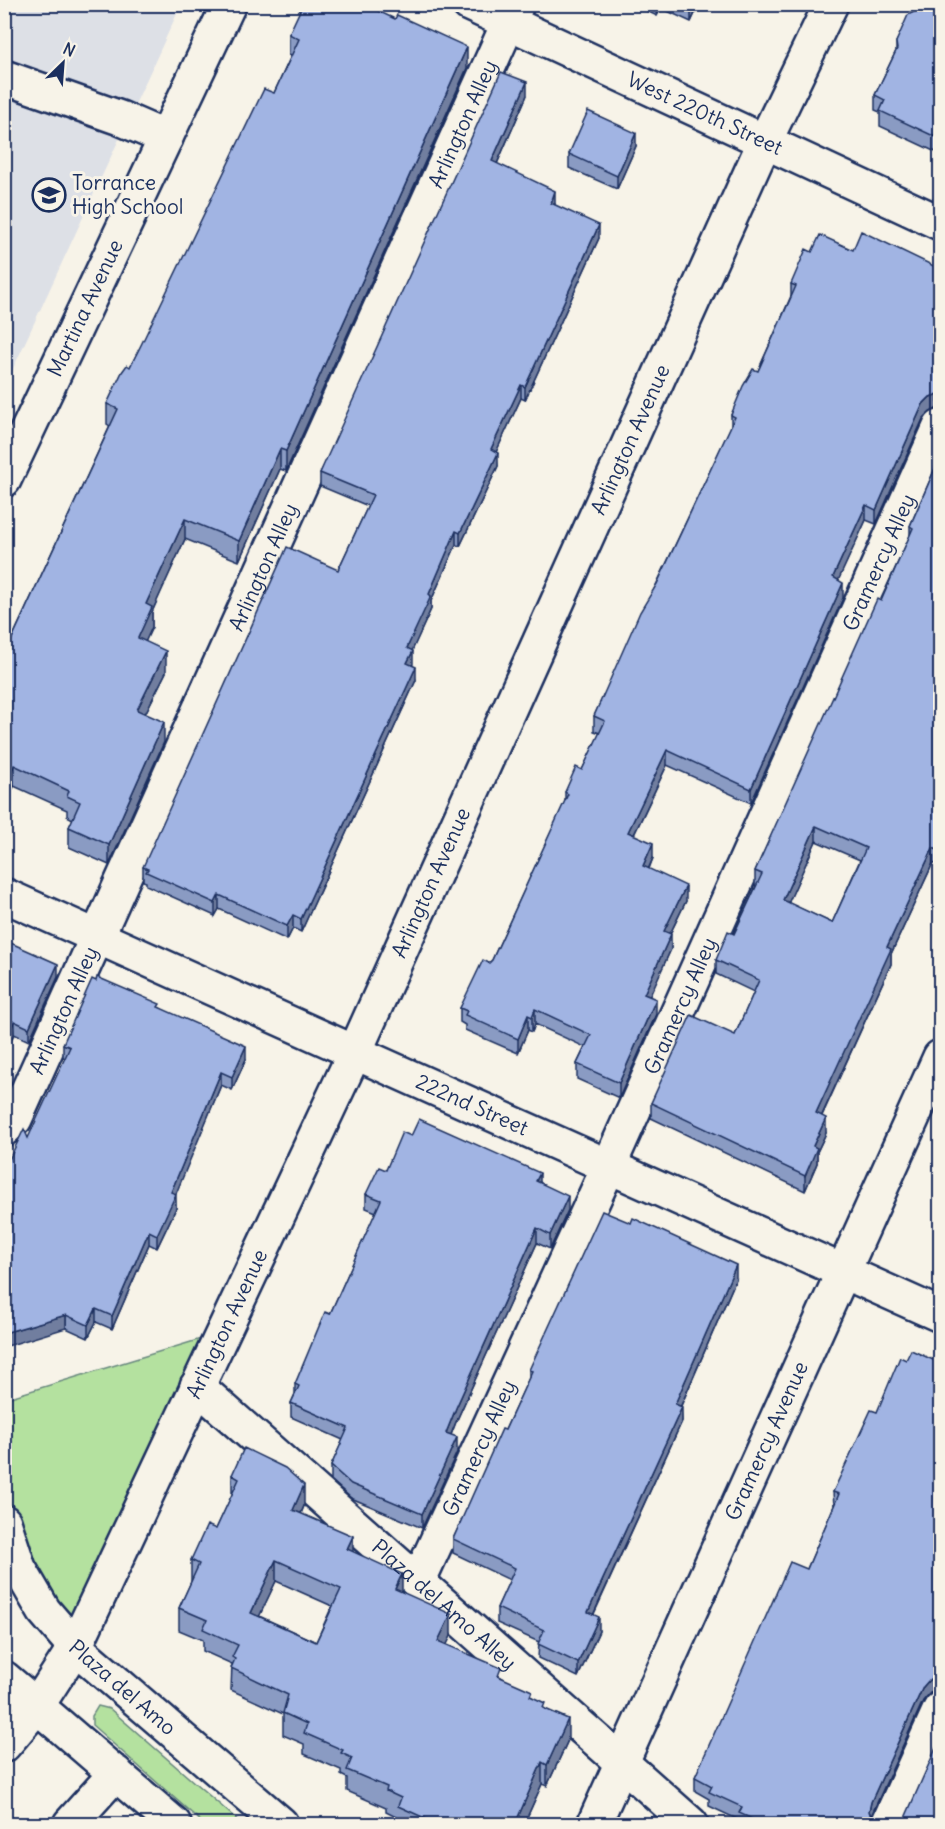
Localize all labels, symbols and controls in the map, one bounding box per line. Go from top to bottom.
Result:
north arrow [33,33,93,93]
text: N [60,38,79,61]
street label: Arlington Alley [422,56,503,192]
street label: West 220th Street [623,65,787,161]
place label: Torrance High School [72,169,183,220]
school or university icon: Torrance High School [31,177,67,213]
street label: Martina Avenue [41,235,129,381]
street label: Arlington Avenue [584,360,676,519]
street label: Gramercy Alley [836,489,921,635]
street label: Arlington Alley [222,499,304,635]
street label: Arlington Avenue [385,803,476,962]
street label: Gramercy Alley [638,933,723,1079]
street label: Arlington Alley [23,942,104,1078]
street label: 222nd Street [412,1068,533,1141]
street label: Arlington Avenue [180,1245,273,1403]
street label: Gramercy Avenue [719,1357,814,1525]
street label: Gramercy Alley [436,1376,522,1521]
street label: Plaza del Amo Alley [366,1533,522,1676]
street label: Plaza del Amo [63,1634,182,1741]

